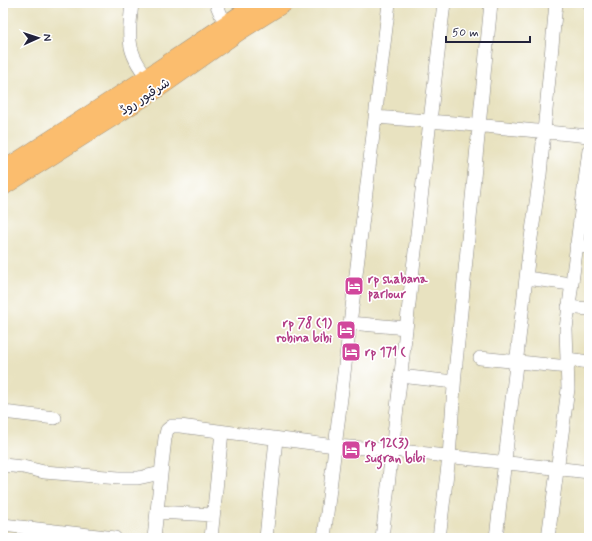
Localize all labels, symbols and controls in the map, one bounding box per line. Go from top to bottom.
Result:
north arrow [18,18,58,58]
scale bar [446,18,530,44]
text: 50 m [452,25,479,41]
text: N [40,34,54,42]
street label: شرقپور روڈ [117,74,173,120]
place label: rp shabana parlour [368,271,429,303]
hotel icon: rp shabana parlour [343,275,365,297]
place label: rp 78 (1) robina bibi [276,315,332,347]
hotel icon: rp 78 (1) robina bibi [335,319,357,341]
hotel icon: rp 171 ( [340,341,362,363]
place label: rp 171 ( [365,344,407,361]
place label: rp 12(3) sugran bibi [364,435,426,470]
hotel icon: rp 12(3) sugran bibi [340,439,362,461]

